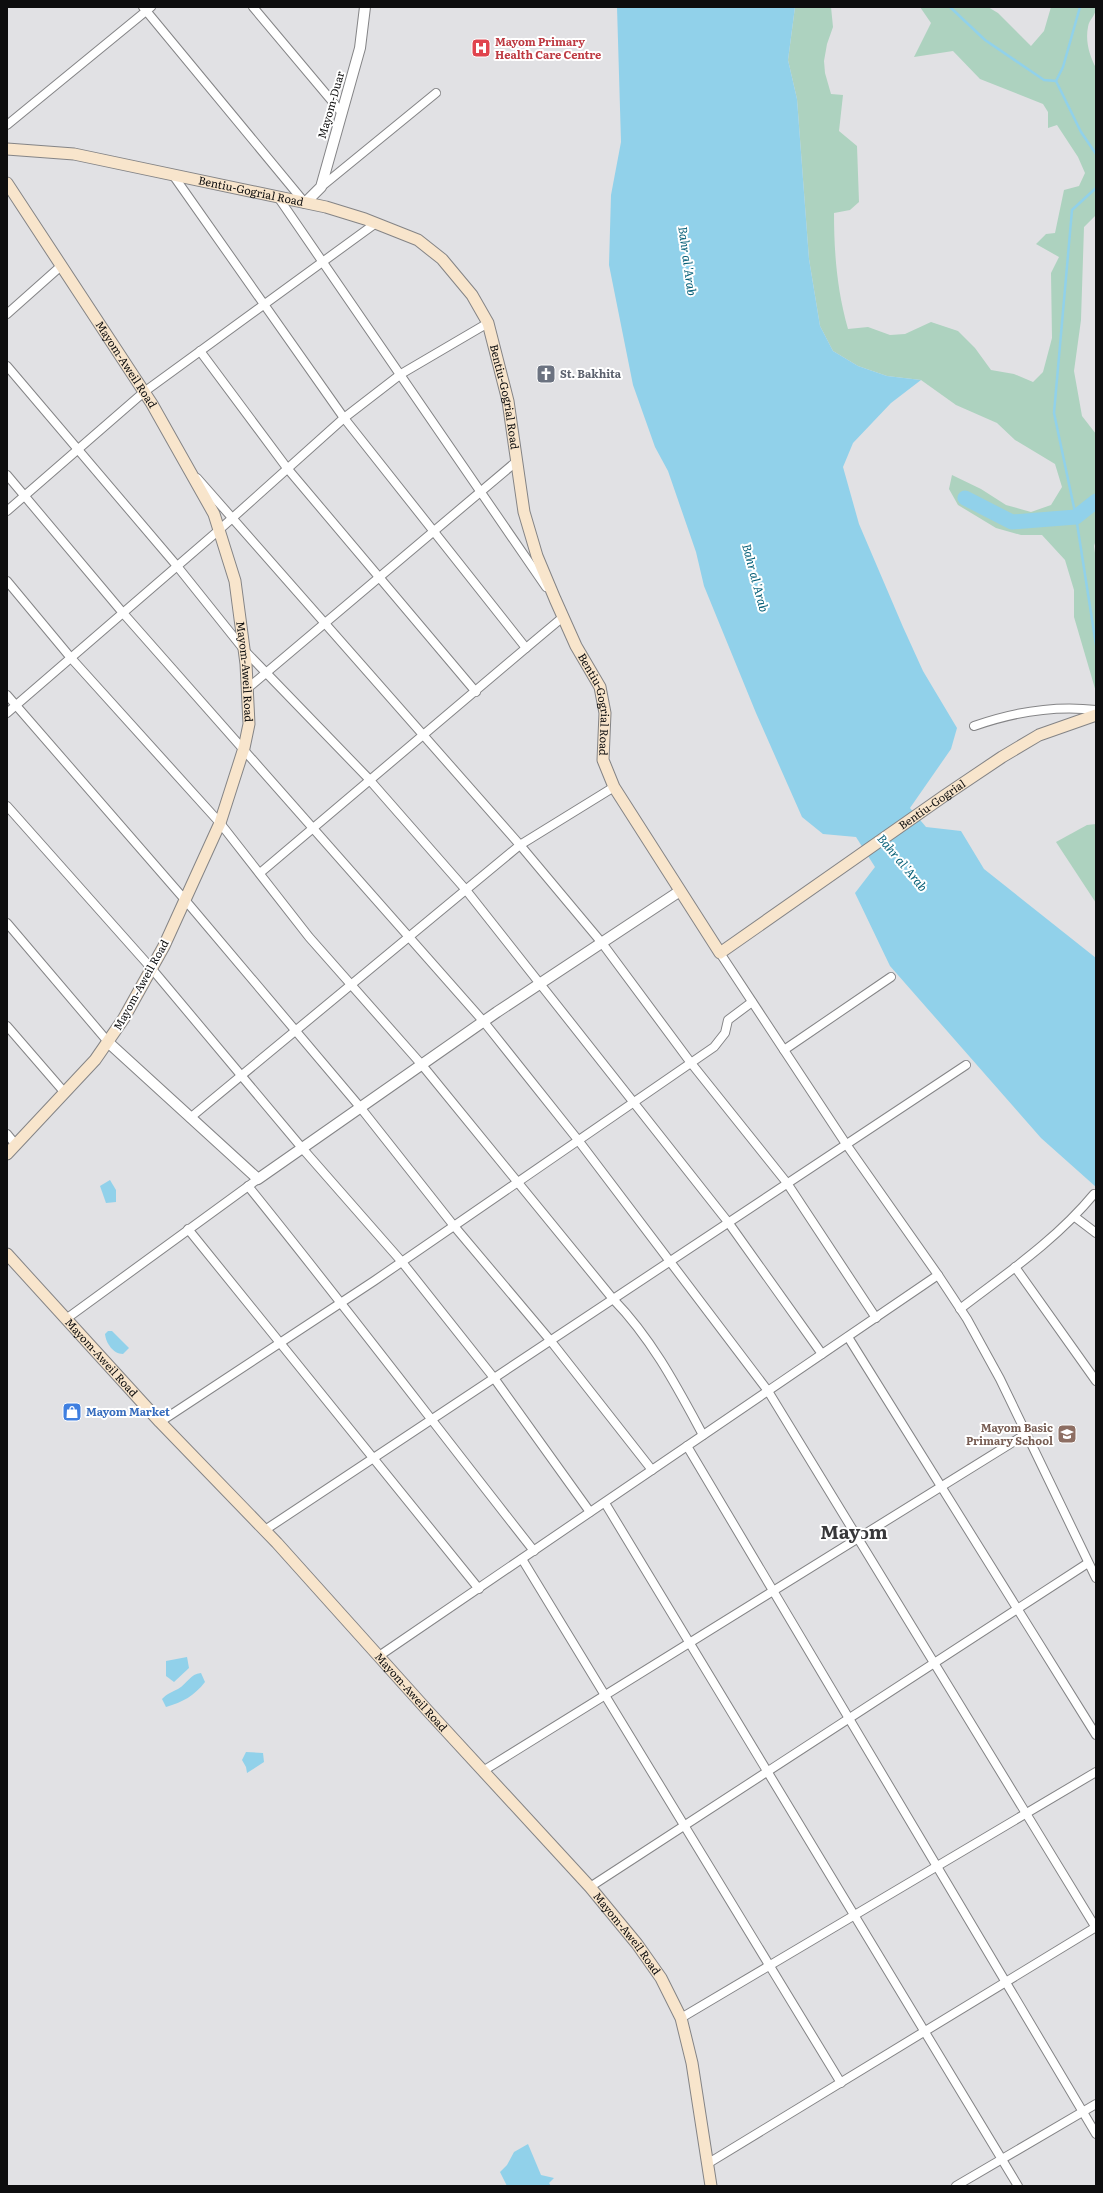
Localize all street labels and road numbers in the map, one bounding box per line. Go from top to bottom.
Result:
street label: Mayom-Duar [313,68,348,140]
street label: Bentiu-Gogrial Road [197,171,305,209]
street label: Mayom-Aweil Road [92,317,162,411]
street label: Bentiu-Gogrial Road [487,342,524,451]
street label: Mayom-Aweil Road [233,620,258,723]
street label: Bentiu-Gogrial Road [575,650,614,756]
street label: Bentiu-Gogrial [895,775,969,833]
street label: Mayom-Aweil Road [109,936,172,1033]
street label: Mayom-Aweil Road [62,1314,142,1400]
street label: Mayom-Aweil Road [372,1648,452,1735]
street label: Mayom-Aweil Road [590,1888,665,1978]

